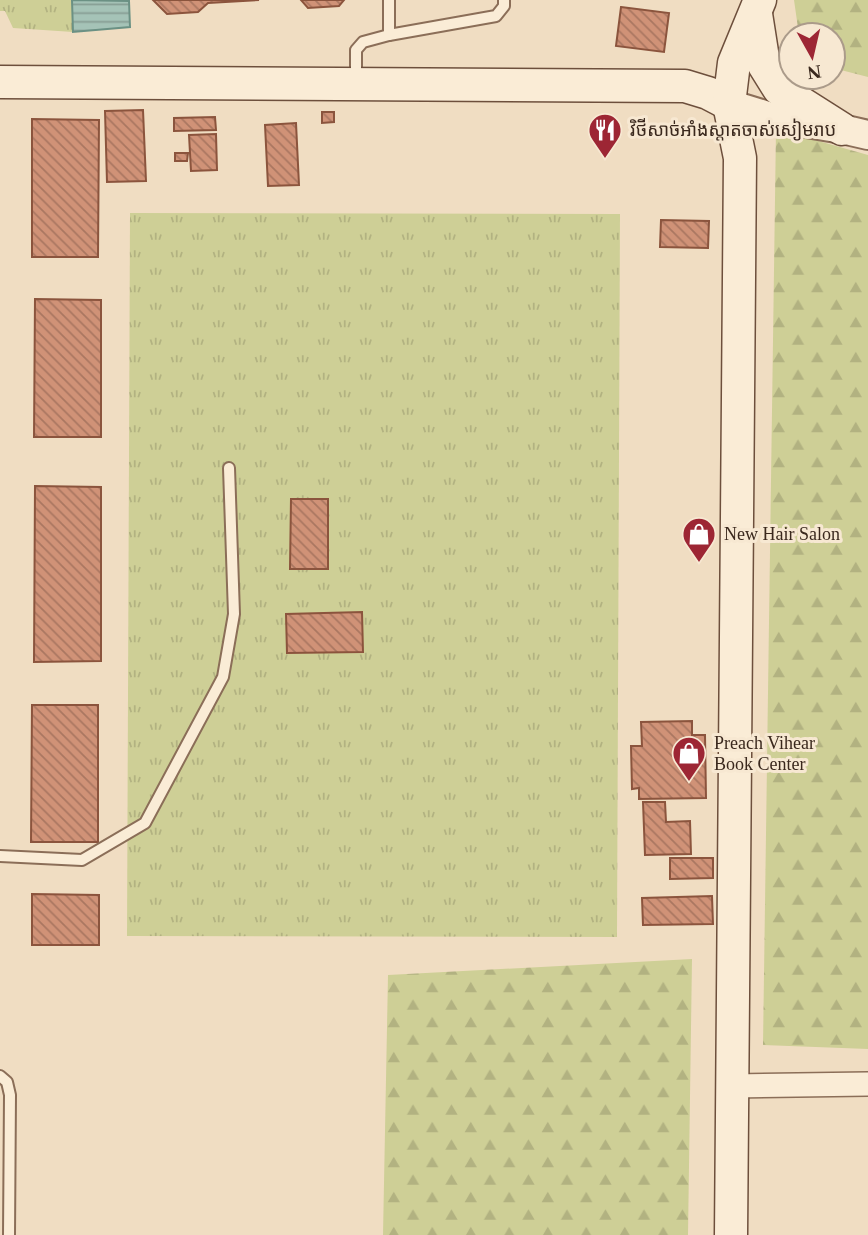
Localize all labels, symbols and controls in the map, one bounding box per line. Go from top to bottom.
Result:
north arrow [777,21,847,91]
text: N [806,61,823,84]
restaurant icon: វិថីសាច់អាំងស្តាតចាស់សៀមរាប [586,111,624,160]
place label: វិថីសាច់អាំងស្តាតចាស់សៀមរាប [629,118,836,141]
shop icon: New Hair Salon [680,515,718,564]
place label: New Hair Salon [724,524,840,544]
place label: Preach Vihear Book Center [714,733,815,774]
shop icon: Preach Vihear Book Center [670,734,708,783]

